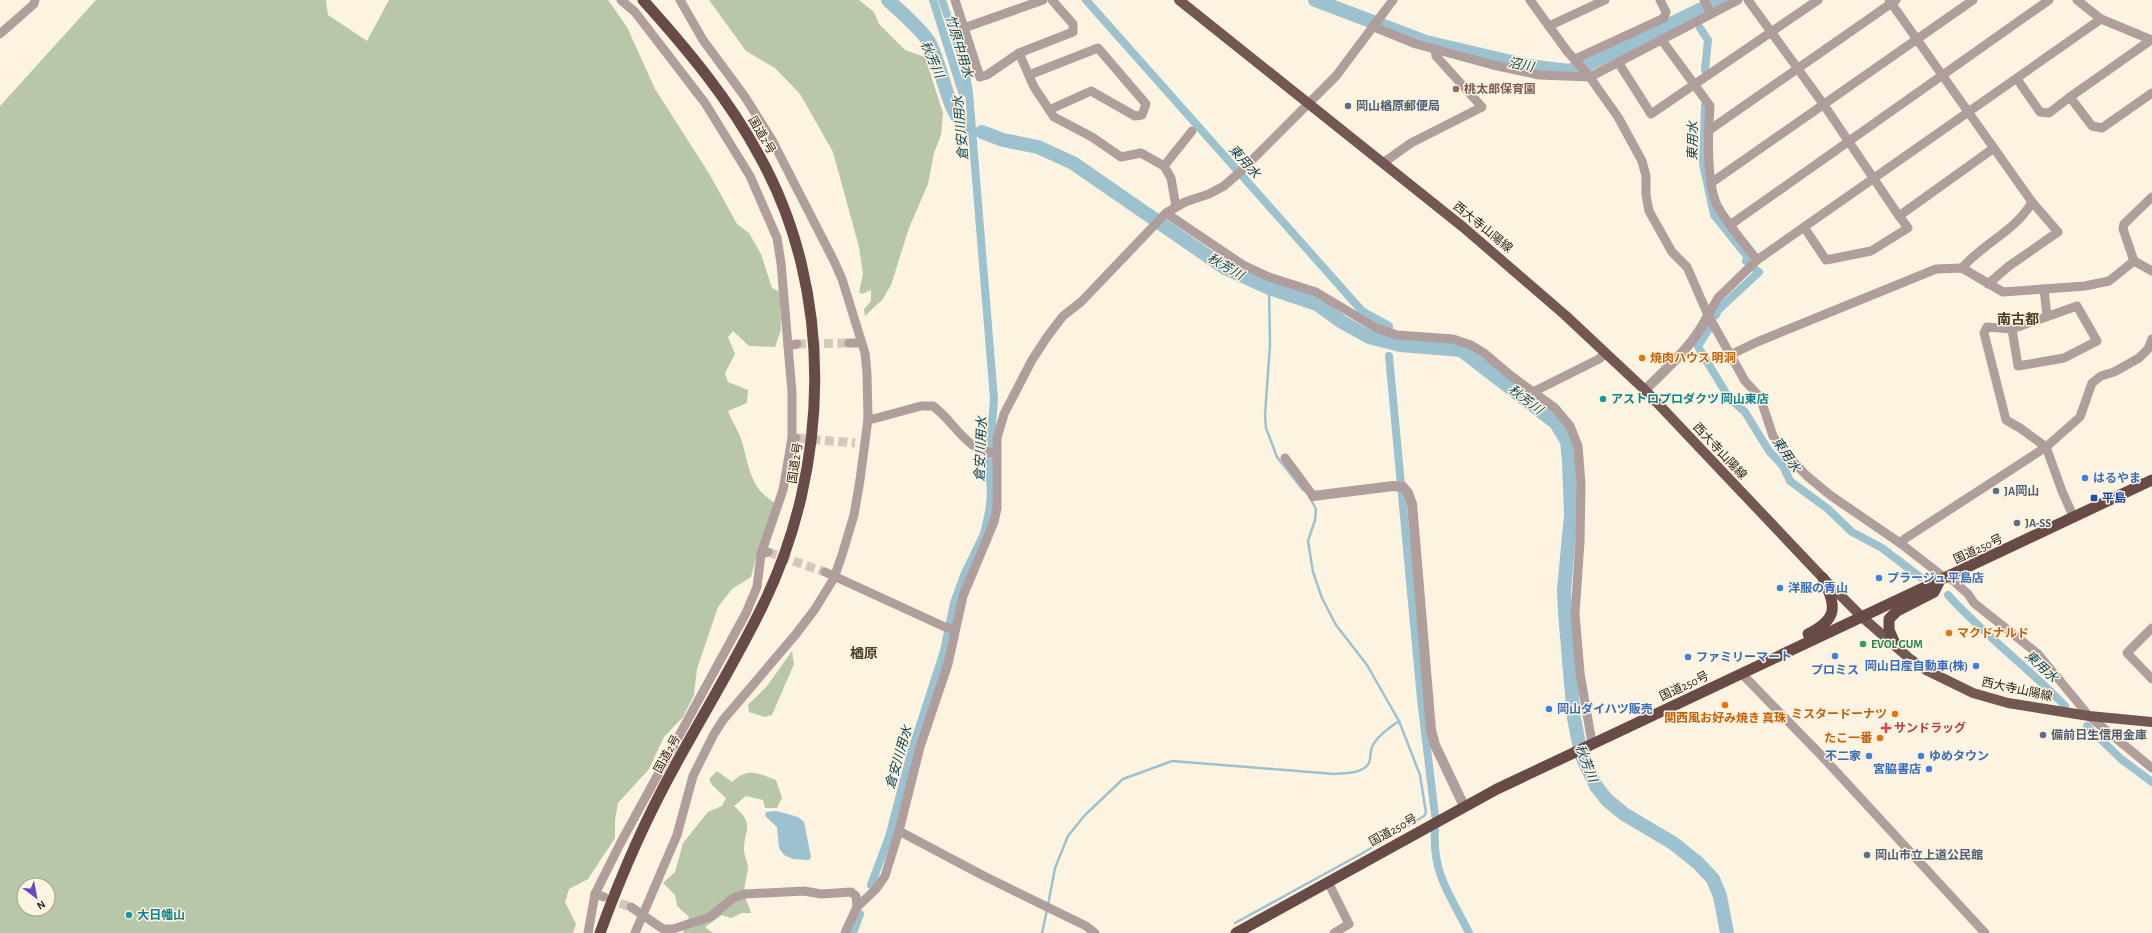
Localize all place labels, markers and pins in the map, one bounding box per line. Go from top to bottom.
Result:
place label: 桃太郎保育園 [1464,82,1536,95]
marker: 桃太郎保育園 [1451,84,1461,94]
place label: 岡山楢原郵便局 [1356,99,1440,112]
marker: 岡山楢原郵便局 [1343,101,1353,111]
place label: 焼肉ハウス 明洞 [1650,351,1736,364]
marker: 焼肉ハウス 明洞 [1637,353,1647,363]
place label: アストロプロダクツ 岡山東店 [1611,392,1769,405]
marker: アストロプロダクツ 岡山東店 [1598,394,1608,404]
place label: はるやま [2093,472,2141,484]
marker: はるやま [2080,473,2090,483]
place label: JA岡山 [2004,485,2039,497]
marker: JA岡山 [1991,486,2001,496]
place label: 平島 [2102,491,2126,504]
marker: 平島 [2089,493,2099,503]
place label: JA-SS [2025,517,2051,529]
marker: JA-SS [2012,518,2022,528]
place label: プラージュ 平島店 [1887,571,1984,584]
marker: プラージュ 平島店 [1874,573,1884,583]
place label: 洋服の青山 [1788,581,1848,594]
marker: 洋服の青山 [1775,583,1785,593]
place label: マクドナルド [1957,627,2029,639]
marker: マクドナルド [1944,628,1954,638]
place label: EVOL GUM [1871,638,1923,650]
marker: EVOL GUM [1858,639,1868,649]
place label: ファミリーマート [1696,651,1792,663]
marker: プロミス [1830,651,1840,661]
marker: ファミリーマート [1683,652,1693,662]
place label: 岡山日産自動車(株) [1865,659,1968,673]
marker: 岡山日産自動車(株) [1971,661,1981,671]
place label: プロミス [1811,664,1859,676]
marker: 関西風お好み焼き 真珠 [1720,700,1730,710]
place label: 岡山ダイハツ販売 [1557,702,1653,715]
marker: 岡山ダイハツ販売 [1544,704,1554,714]
place label: ミスタードーナツ [1791,707,1887,720]
marker: ミスタードーナツ [1890,709,1900,719]
place label: 関西風お好み焼き 真珠 [1664,711,1786,724]
place label: サンドラッグ [1894,721,1966,734]
marker: サンドラッグ [1881,723,1891,733]
place label: 備前日生信用金庫 [2051,728,2147,741]
marker: 備前日生信用金庫 [2038,730,2048,740]
place label: たこ一番 [1824,731,1873,744]
marker: たこ一番 [1875,733,1885,743]
place label: ゆめタウン [1929,749,1989,762]
place label: 不二家 [1825,750,1861,762]
marker: 不二家 [1864,751,1874,761]
marker: ゆめタウン [1916,751,1926,761]
place label: 宮脇書店 [1873,763,1921,775]
marker: 宮脇書店 [1924,764,1934,774]
place label: 岡山市立上道公民館 [1875,848,1983,861]
marker: 岡山市立上道公民館 [1862,850,1872,860]
place label: 大日幡山 [137,908,185,921]
marker: 大日幡山 [124,910,134,920]

